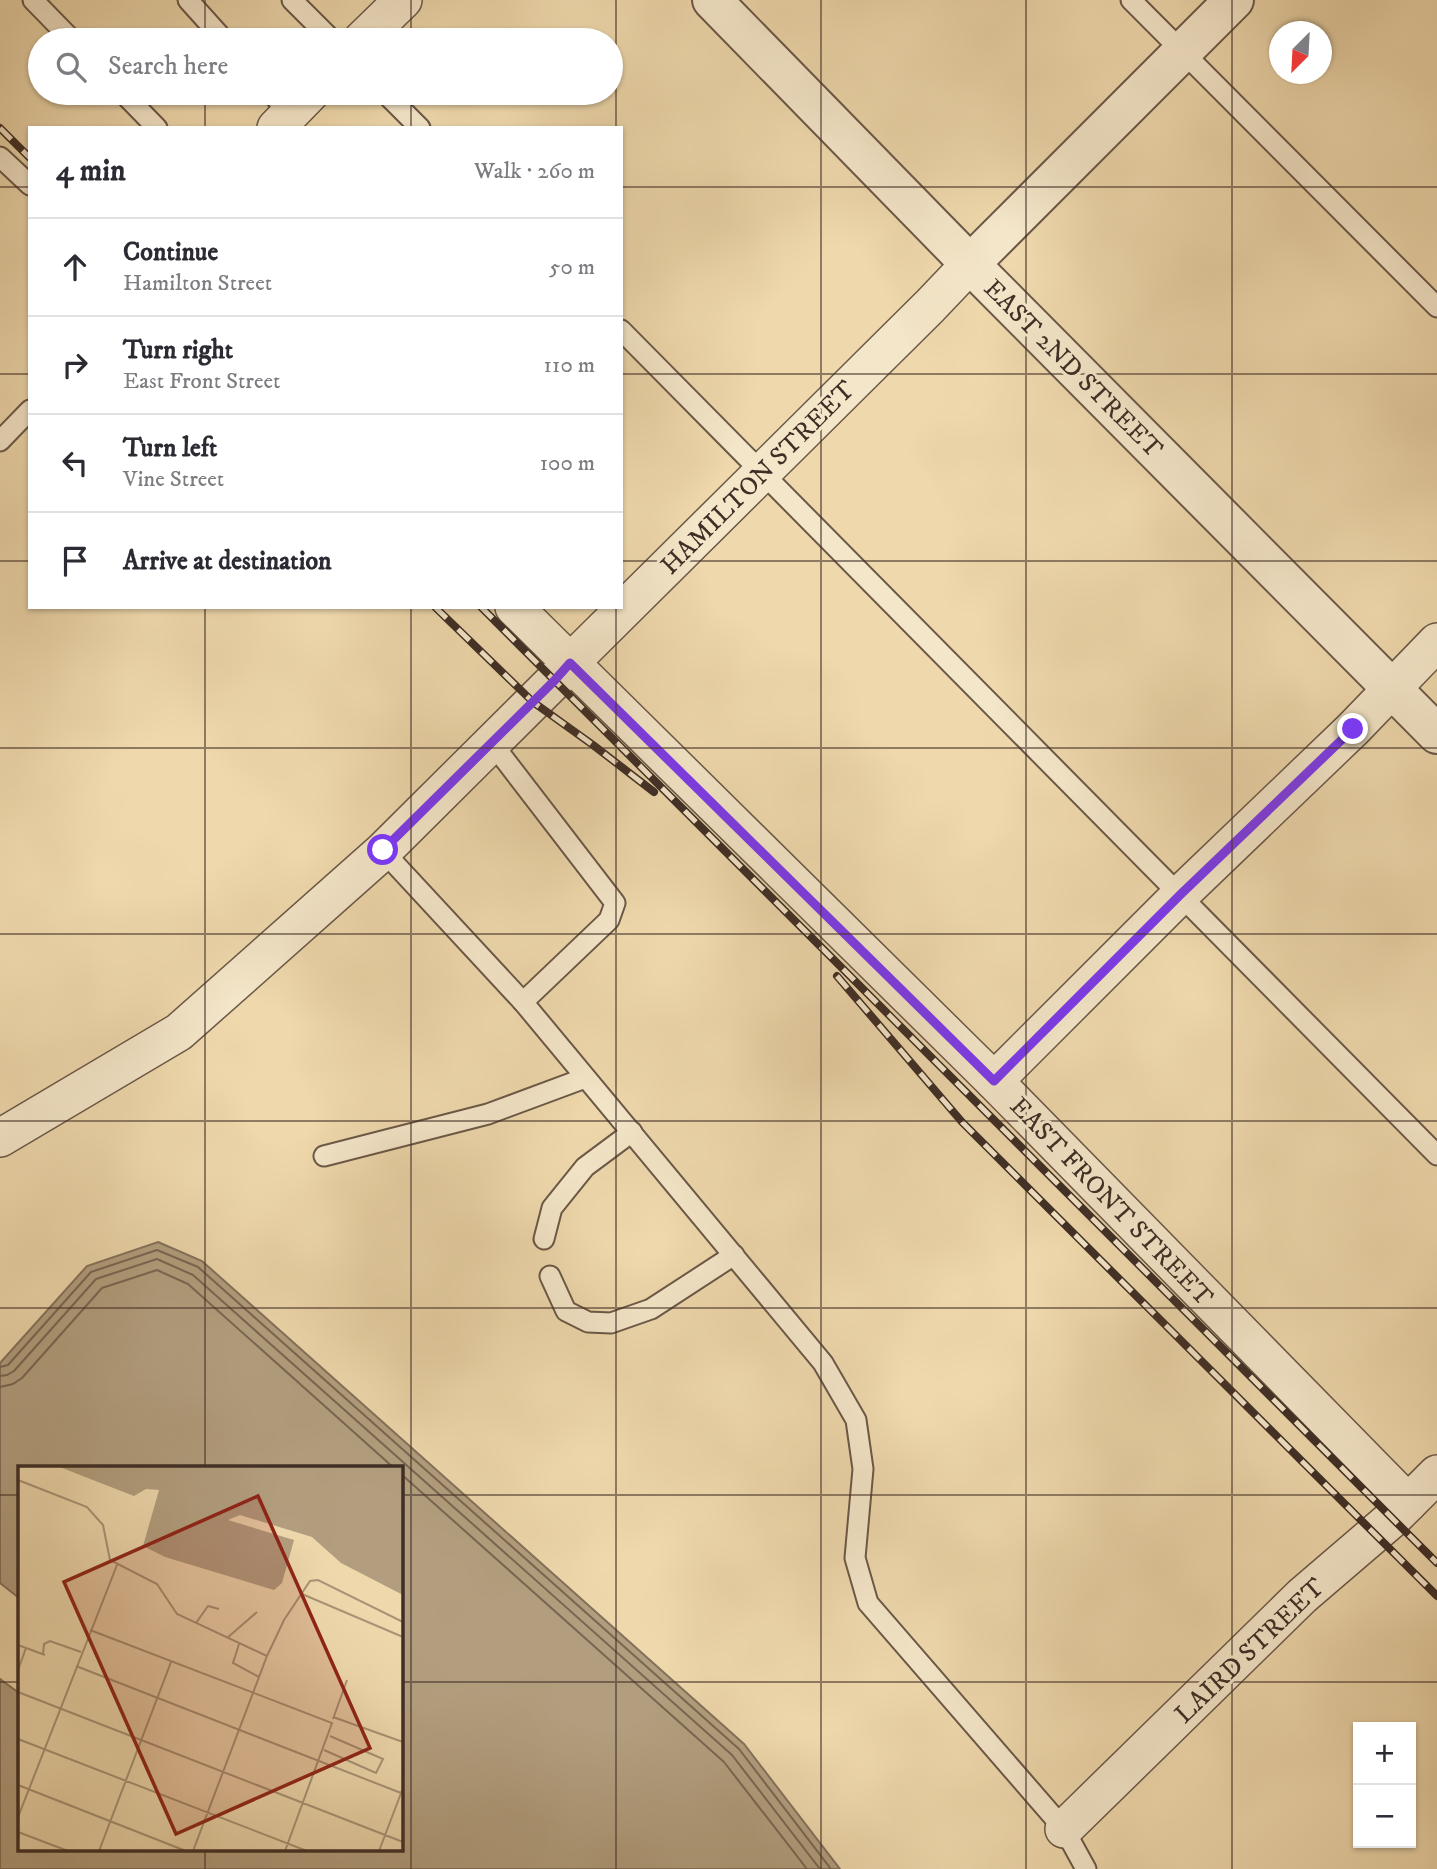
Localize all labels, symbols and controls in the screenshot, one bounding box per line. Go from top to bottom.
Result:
north arrow [1269,21,1332,84]
search box [28,28,623,105]
icon: search [52,48,90,86]
text: Search here [108,50,228,83]
text: 4 min [56,153,126,190]
text: Walk · 260 m [474,157,595,186]
text: Continue [123,236,218,269]
icon: ahead [56,248,94,286]
text: 50 m [549,253,595,282]
text: Hamilton Street [123,269,272,298]
street label: EAST 2ND STREET [976,273,1170,466]
text: Turn right [123,334,233,367]
icon: right [56,346,94,384]
text: 110 m [544,351,595,380]
text: East Front Street [123,367,280,396]
street label: HAMILTON STREET [654,374,862,582]
text: Turn left [123,432,217,465]
icon: left [56,444,94,482]
text: 100 m [540,449,595,478]
text: Vine Street [123,465,224,494]
icon: arrive [56,542,94,580]
text: Arrive at destination [123,545,332,578]
route end [1337,713,1368,744]
route start [367,834,398,865]
street label: EAST FRONT STREET [1002,1090,1220,1314]
inset map [18,1466,402,1852]
street label: LAIRD STREET [1168,1571,1332,1731]
map controls [1353,1722,1416,1848]
button: + [1353,1722,1416,1785]
button: − [1353,1785,1416,1848]

